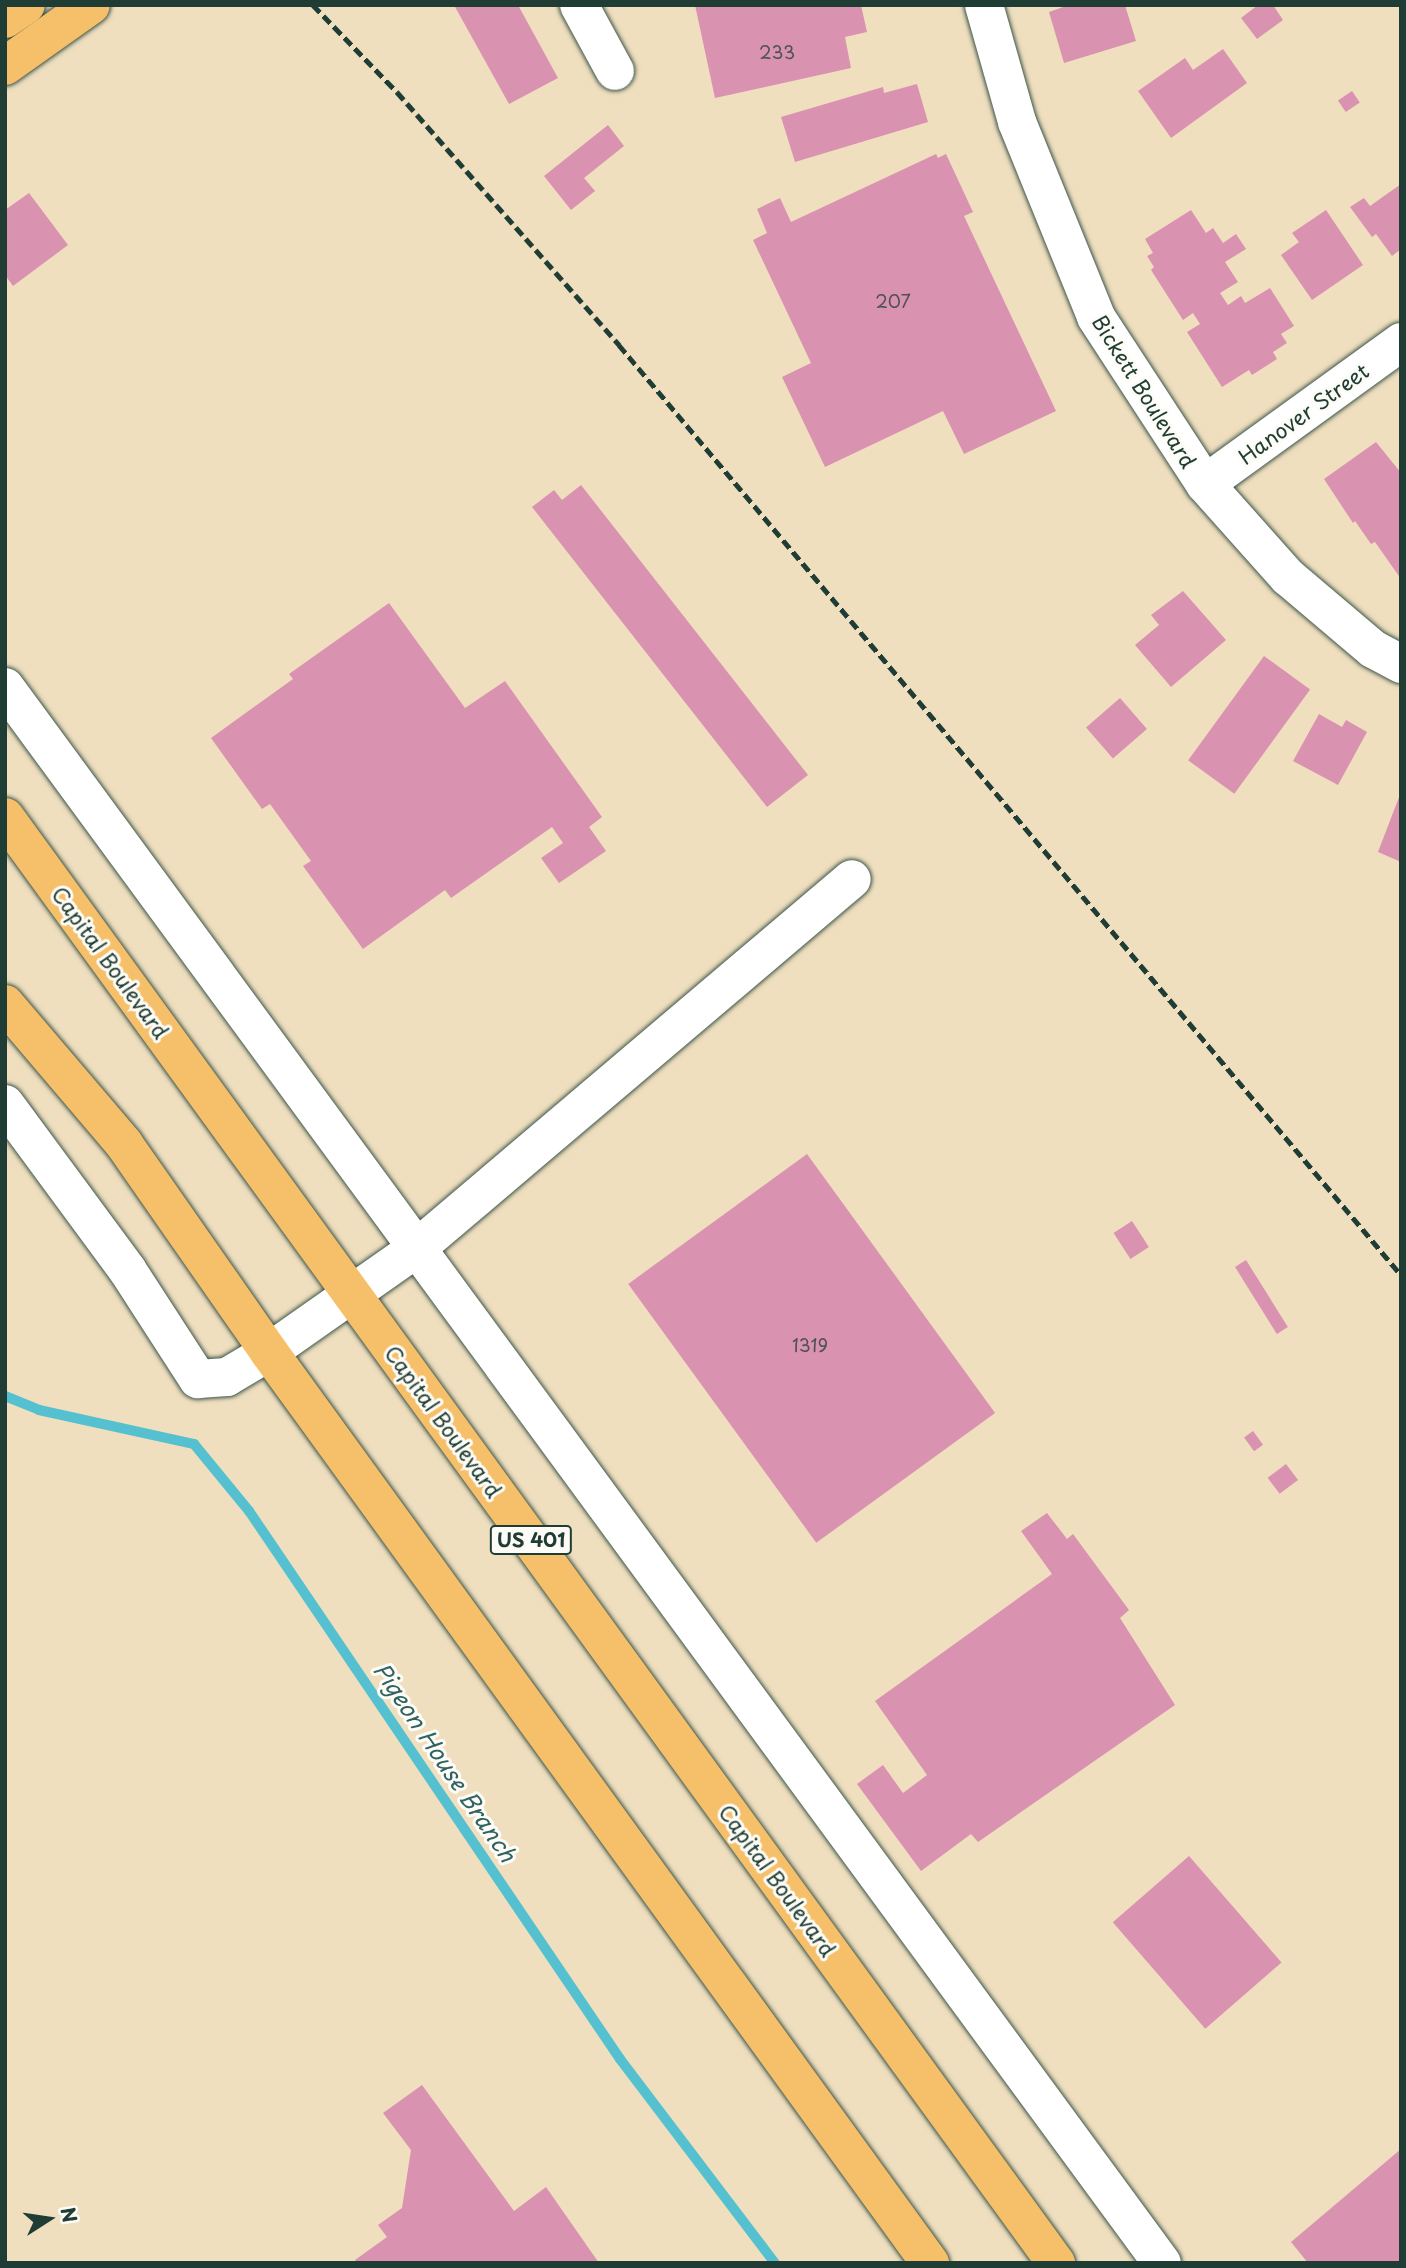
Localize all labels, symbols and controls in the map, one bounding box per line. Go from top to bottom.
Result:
house number: 233 [759,41,795,63]
house number: 207 [875,290,911,312]
street label: Bickett Boulevard [1087,309,1203,473]
street label: Hanover Street [1233,357,1373,469]
street label: Capital Boulevard [47,881,175,1043]
house number: 1319 [792,1334,828,1356]
street label: Capital Boulevard [380,1340,508,1502]
road number: US 401 [489,1524,573,1556]
water label: Pigeon House Branch [368,1657,522,1867]
street label: Capital Boulevard [714,1799,842,1961]
north arrow [14,2184,84,2254]
text: N [54,2204,85,2225]

